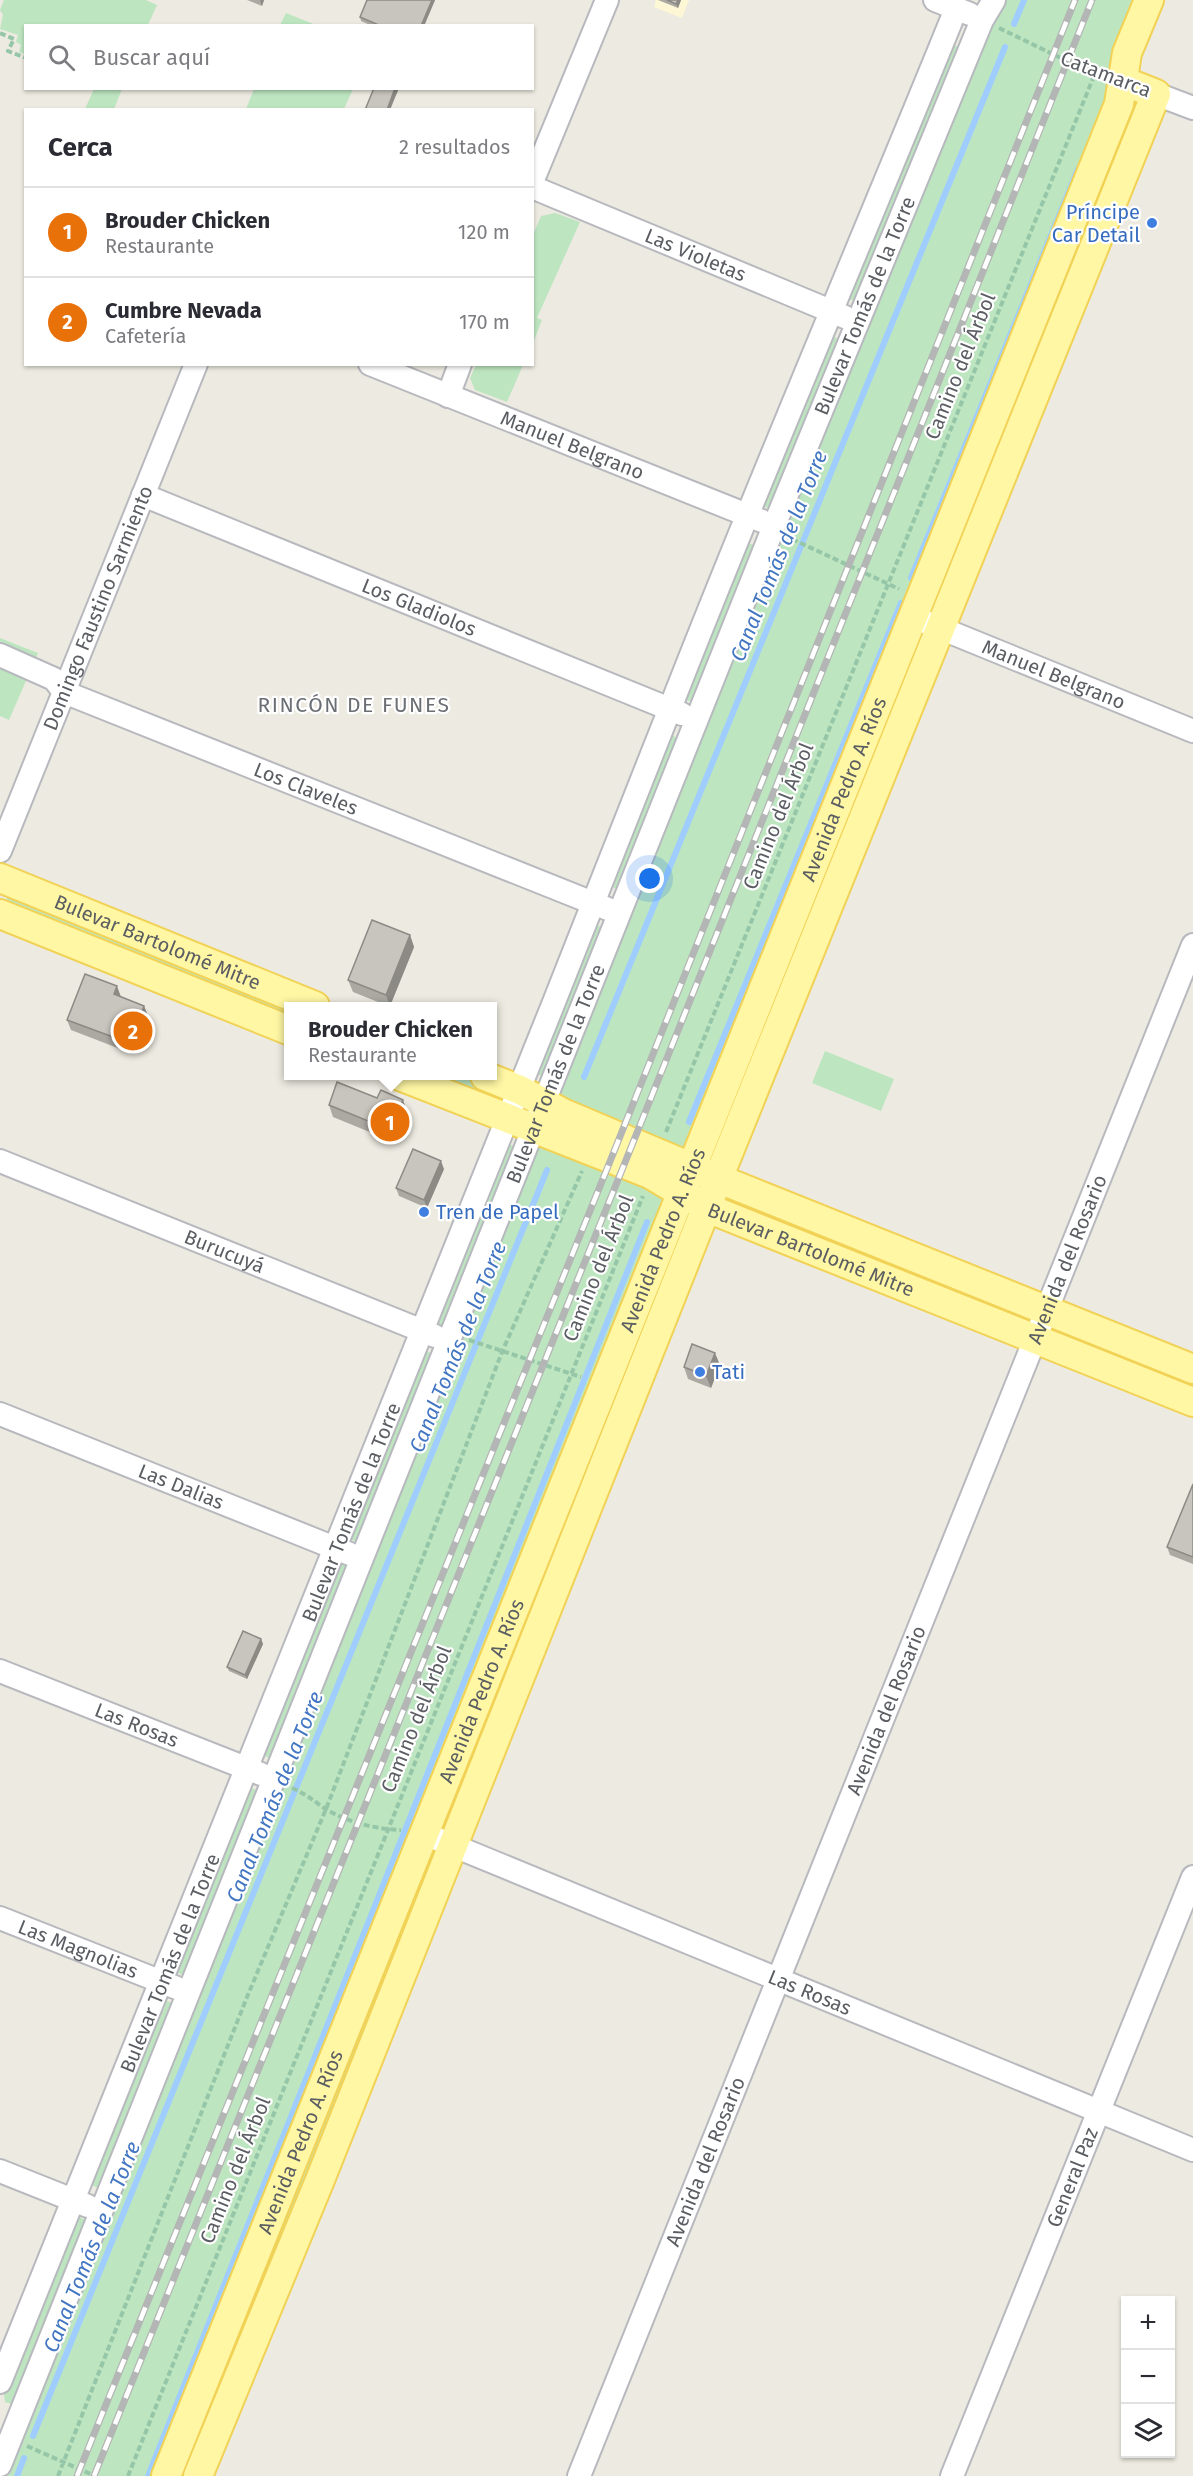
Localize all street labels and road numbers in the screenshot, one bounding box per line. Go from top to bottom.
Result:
street label: Catamarca [1057,46,1155,102]
street label: Bulevar Tomás de la Torre [809,193,920,419]
street label: Las Violetas [641,223,750,287]
street label: Camino del Árbol [920,289,1000,443]
street label: Manuel Belgrano [497,406,648,485]
street label: Domingo Faustino Sarmiento [38,482,158,734]
street label: Los Gladiolos [358,573,480,641]
street label: Manuel Belgrano [979,634,1129,714]
street label: Avenida Pedro A. Ríos [796,694,891,885]
street label: Camino del Árbol [738,739,818,893]
street label: Los Claveles [250,757,361,820]
street label: Bulevar Bartolomé Mitre [51,889,264,995]
street label: Bulevar Tomás de la Torre [501,961,610,1187]
street label: Avenida Pedro A. Ríos [615,1145,710,1336]
street label: Avenida del Rosario [1022,1171,1112,1347]
street label: Camino del Árbol [558,1191,638,1345]
street label: Bulevar Bartolomé Mitre [704,1198,918,1302]
street label: Burucuyá [181,1224,268,1278]
street label: Bulevar Tomás de la Torre [297,1399,406,1625]
street label: Las Dalias [135,1459,227,1514]
street label: Avenida Pedro A. Ríos [434,1596,529,1786]
street label: Avenida del Rosario [841,1622,931,1798]
street label: Camino del Árbol [376,1642,456,1796]
street label: Las Rosas [92,1698,182,1752]
street label: Bulevar Tomás de la Torre [115,1850,225,2076]
street label: Las Magnolias [15,1914,141,1983]
street label: Las Rosas [765,1964,855,2020]
street label: Avenida Pedro A. Ríos [253,2046,348,2237]
street label: Avenida del Rosario [660,2073,750,2250]
street label: Camino del Árbol [195,2093,275,2247]
street label: General Paz [1041,2124,1103,2231]

